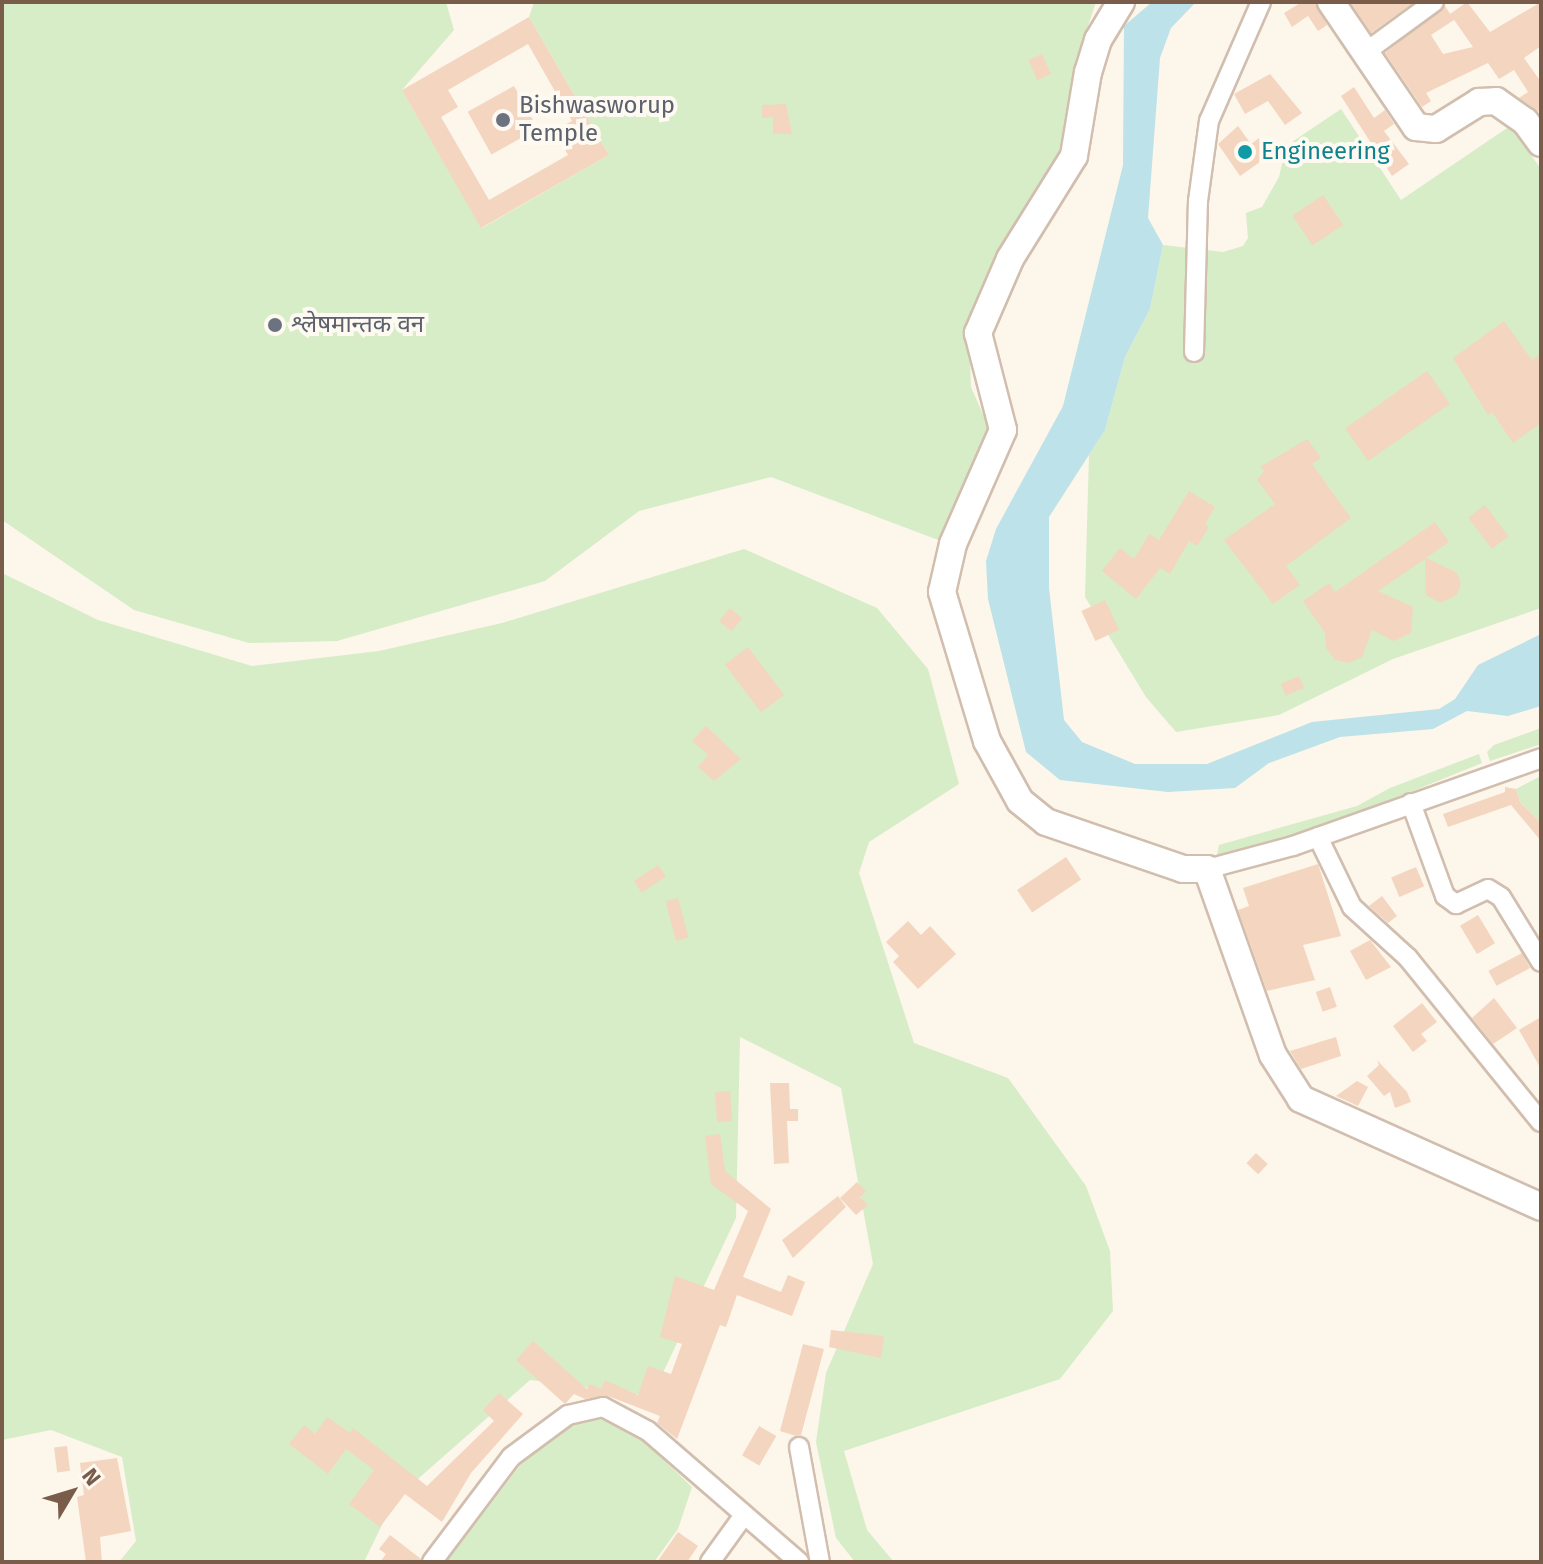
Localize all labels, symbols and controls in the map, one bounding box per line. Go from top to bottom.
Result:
place label: Bishwasworup Temple [519,92,675,148]
marker: Bishwasworup Temple [494,111,512,129]
place label: Engineering [1261,138,1390,166]
marker: Engineering [1236,143,1254,161]
place label: श्लेषमान्तक वन [291,311,424,339]
marker: श्लेषमान्तक वन [266,316,284,334]
north arrow [32,1452,112,1532]
text: N [76,1463,106,1491]

